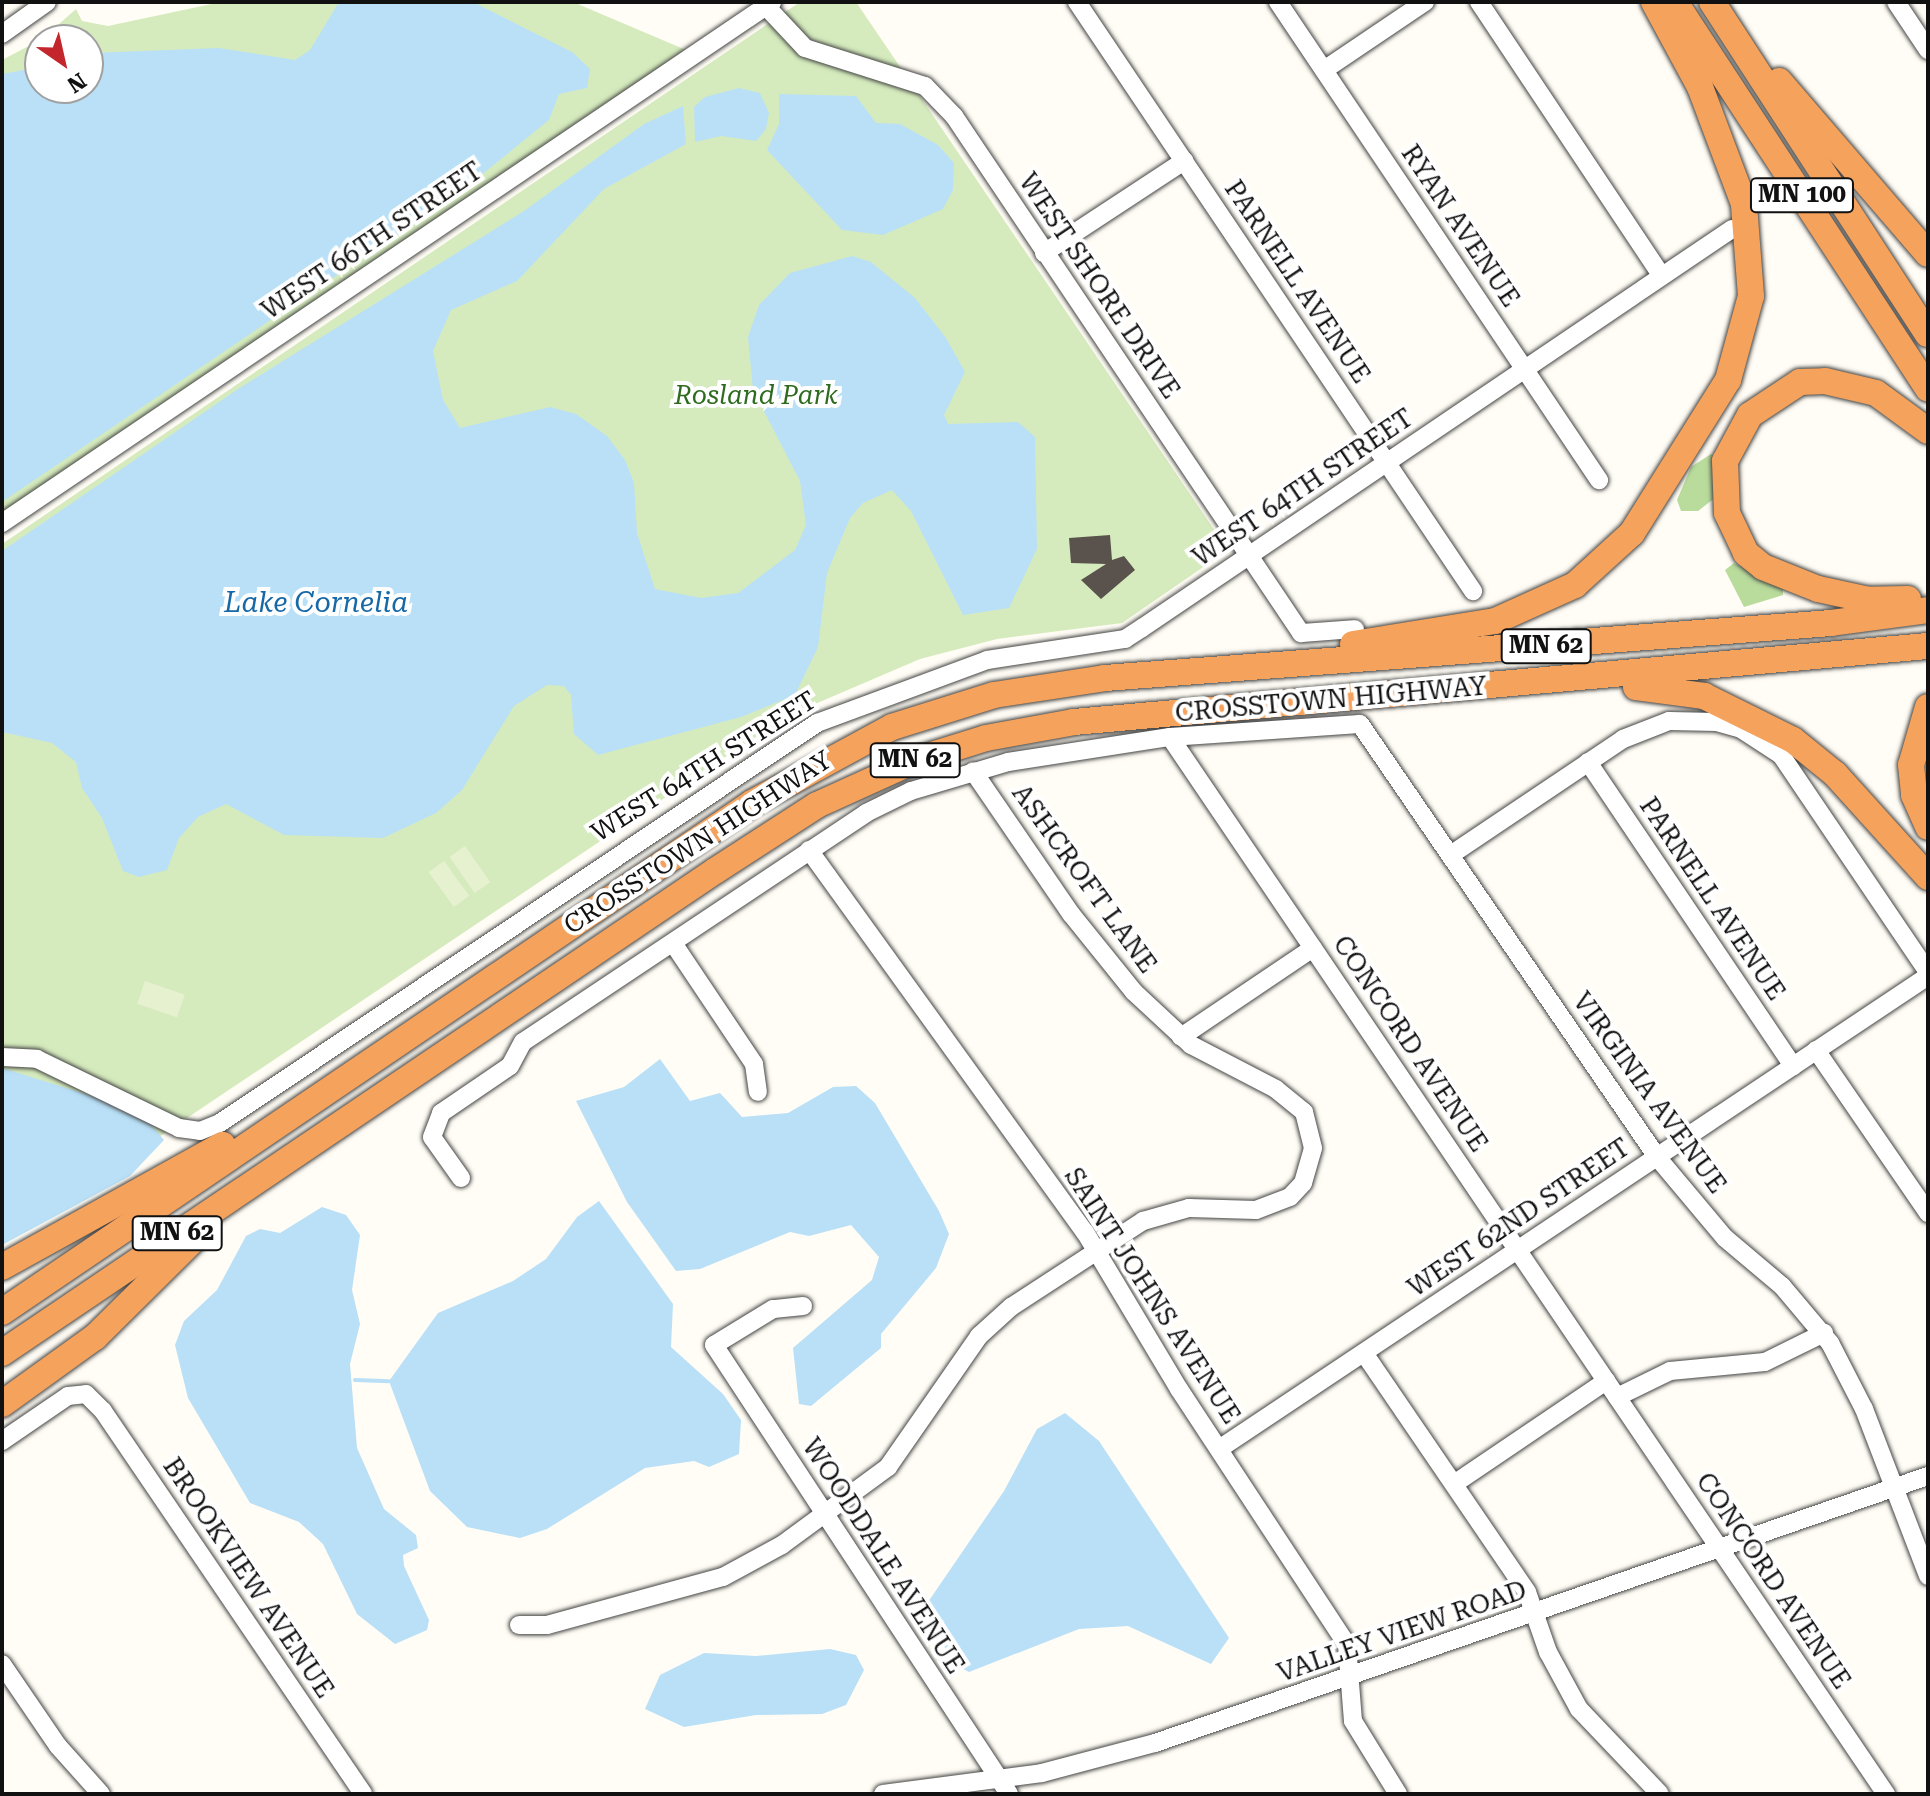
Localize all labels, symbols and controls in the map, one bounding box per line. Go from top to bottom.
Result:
north arrow [24,24,104,104]
text: N [63,68,91,98]
street label: RYAN AVENUE [1394,139,1526,313]
street label: WEST 66TH STREET [256,156,488,326]
street label: WEST SHORE DRIVE [1012,167,1186,405]
street label: PARNELL AVENUE [1218,175,1376,389]
road number: MN 100 [1748,175,1856,215]
park label: Rosland Park [674,380,838,412]
street label: WEST 64TH STREET [1187,403,1419,573]
water label: Lake Cornelia [224,586,408,620]
road number: MN 62 [1500,626,1592,666]
street label: CROSSTOWN HIGHWAY [1174,671,1488,729]
street label: WEST 64TH STREET [586,685,822,849]
road number: MN 62 [869,740,961,780]
street label: CROSSTOWN HIGHWAY [558,745,838,941]
street label: ASHCROFT LANE [1005,779,1163,979]
street label: PARNELL AVENUE [1633,792,1791,1006]
street label: CONCORD AVENUE [1326,930,1494,1158]
street label: VIRGINIA AVENUE [1566,986,1732,1200]
street label: WEST 62ND STREET [1402,1132,1636,1304]
street label: SAINT JOHNS AVENUE [1058,1162,1246,1430]
road number: MN 62 [131,1213,223,1253]
street label: WOODDALE AVENUE [795,1432,971,1680]
street label: BROOKVIEW AVENUE [156,1452,340,1704]
street label: CONCORD AVENUE [1689,1467,1857,1695]
street label: VALLEY VIEW ROAD [1273,1575,1531,1689]

